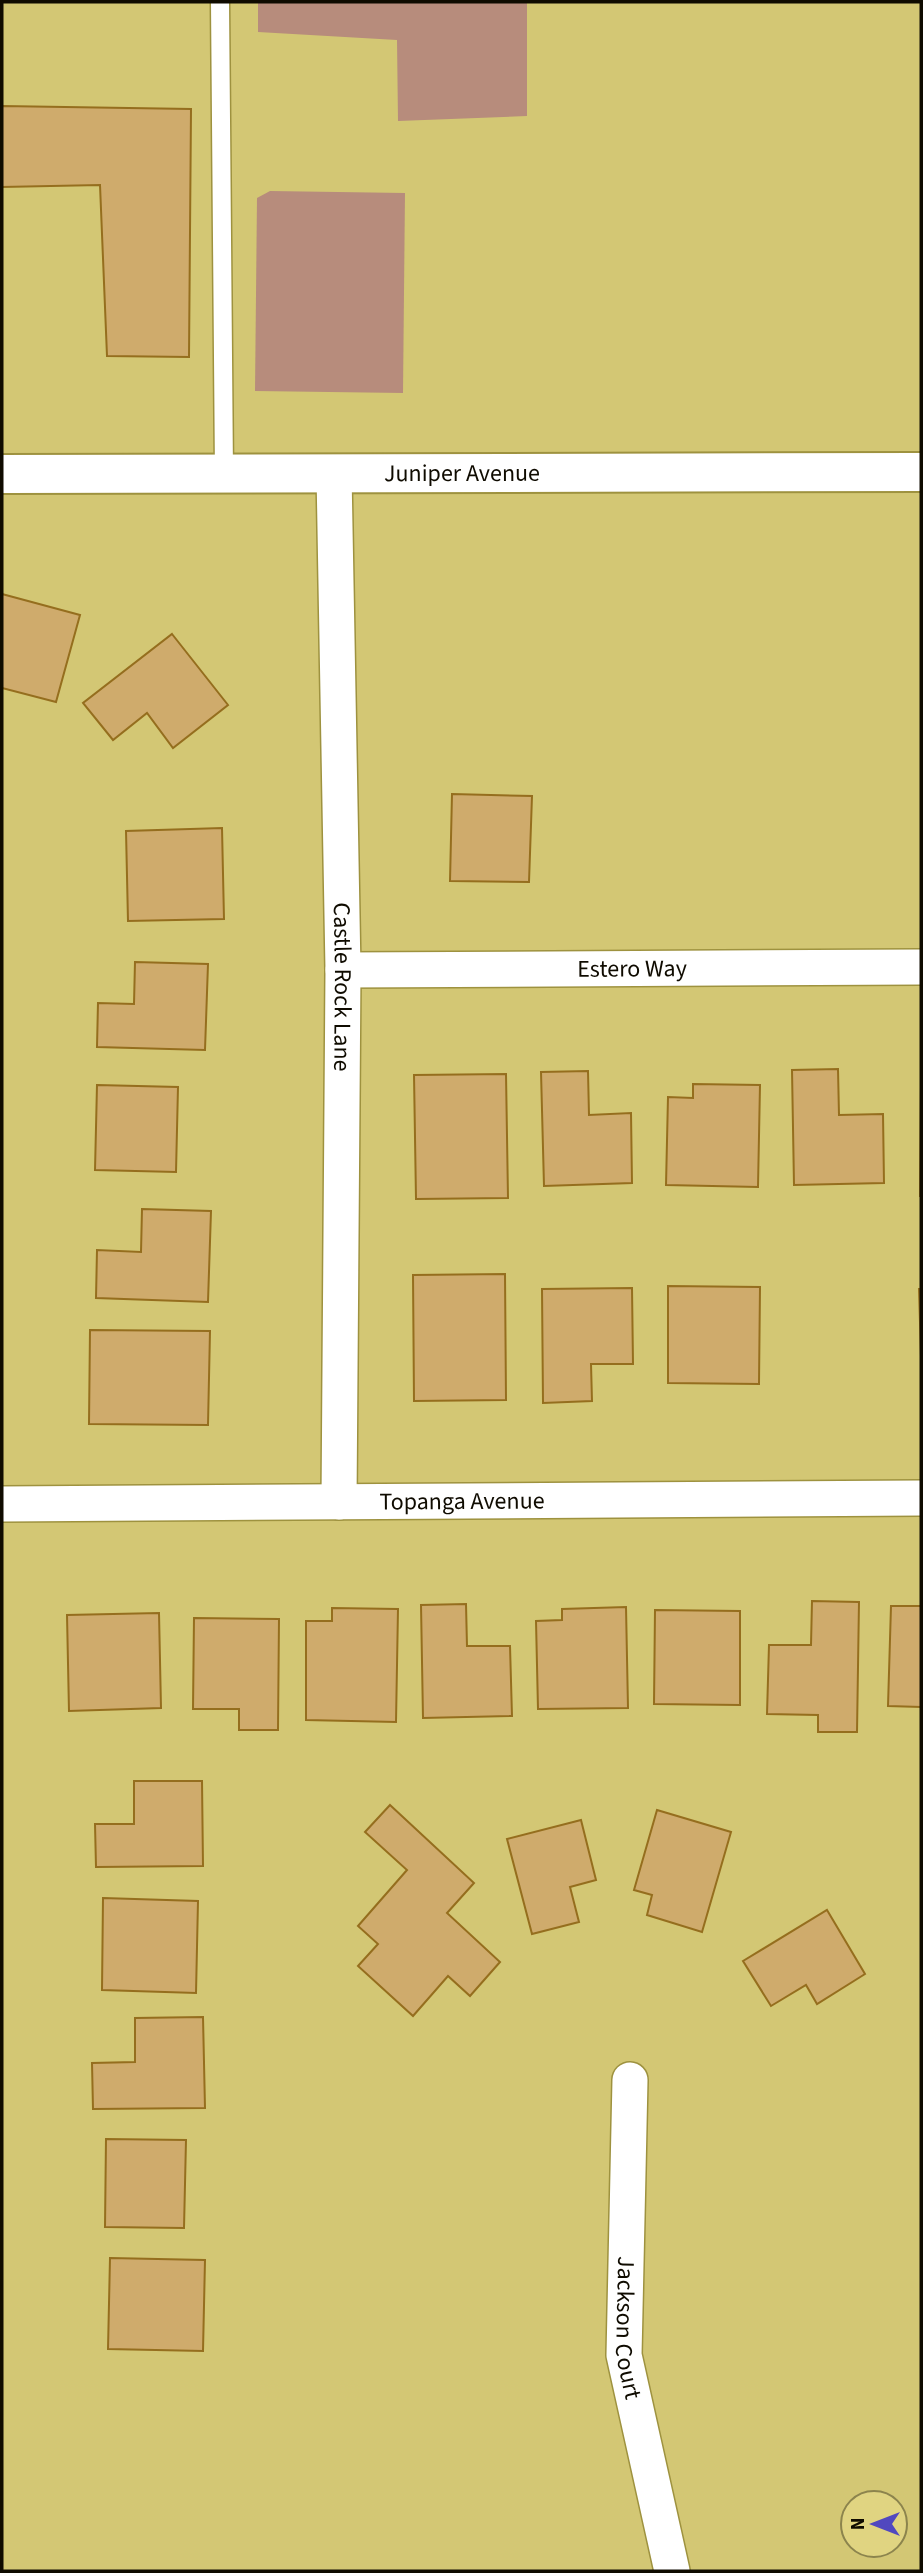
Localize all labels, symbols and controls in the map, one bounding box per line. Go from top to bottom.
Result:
street label: Juniper Avenue [384,456,540,491]
street label: Castle Rock Lane [324,902,360,1072]
street label: Estero Way [577,951,687,987]
street label: Topanga Avenue [379,1483,545,1520]
street label: Jackson Court [606,2256,650,2403]
north arrow [839,2489,909,2559]
text: N [845,2518,872,2530]

